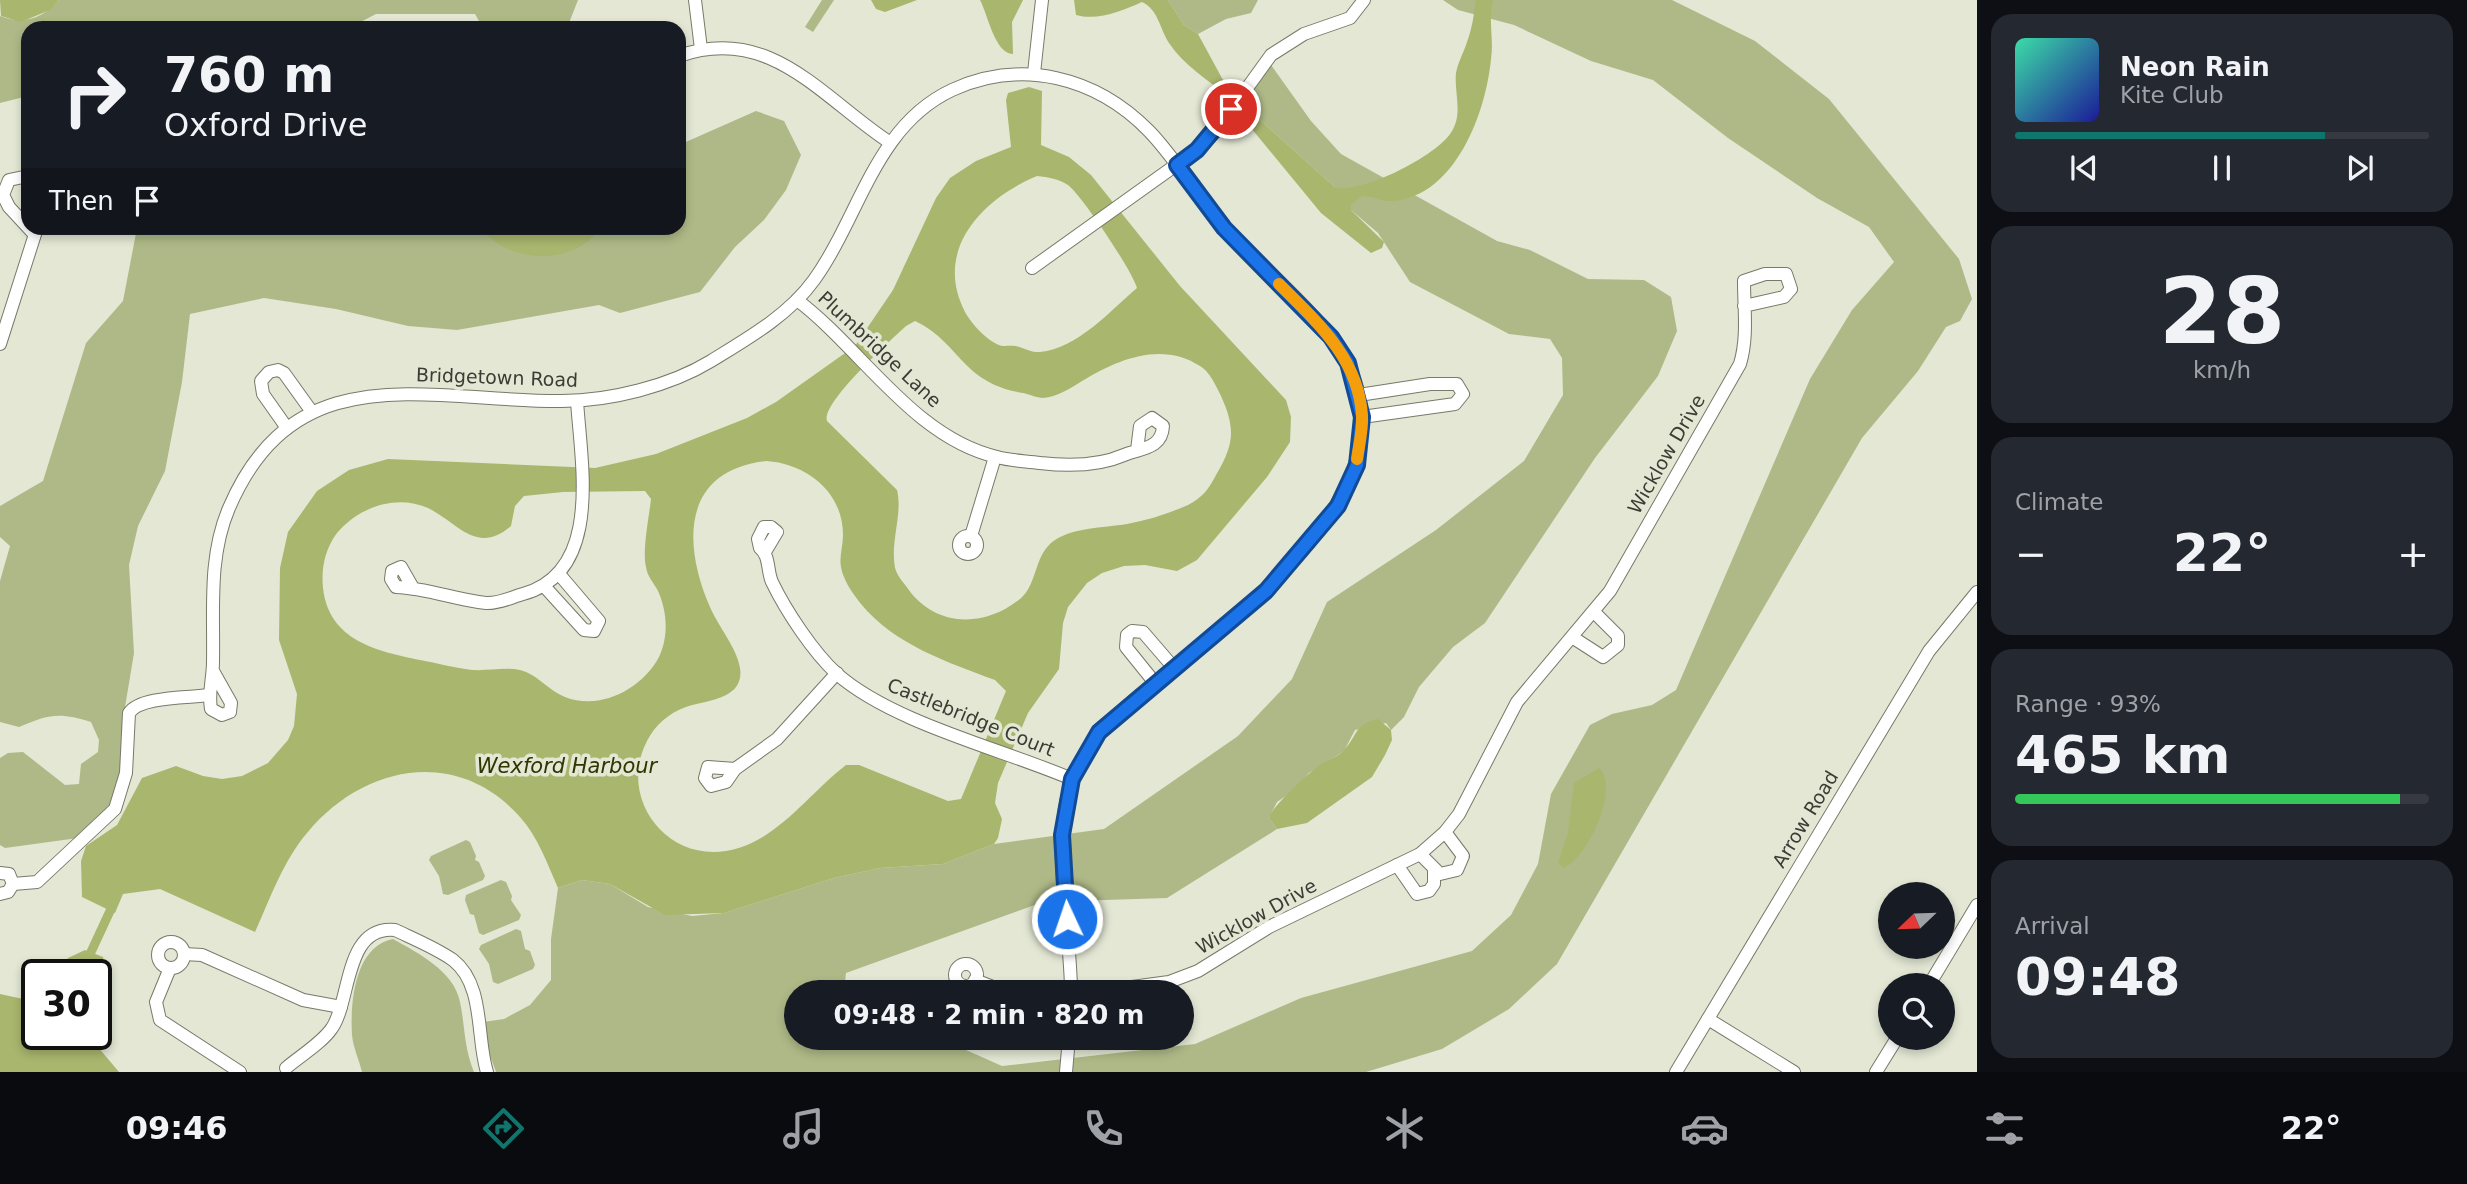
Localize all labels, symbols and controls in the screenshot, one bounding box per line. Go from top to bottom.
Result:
text: 760 m [164,47,334,104]
icon: right [49,49,140,140]
text: Neon Rain [2120,52,2270,82]
pin [1201,79,1261,139]
text: Kite Club [2120,82,2224,108]
icon: arrive [1212,90,1250,128]
text: Oxford Drive [164,106,367,144]
icon: previous [2065,149,2103,187]
icon: pause [2203,149,2241,187]
icon: next [2341,149,2379,187]
icon: arrive [128,182,166,220]
text: Then [49,186,114,216]
text: 28 [2159,259,2285,364]
street label: Plumbridge Lane [814,286,946,412]
text: km/h [2193,357,2251,383]
street label: Bridgetown Road [416,363,578,391]
street label: Wicklow Drive [1623,390,1709,518]
text: Climate [2015,489,2104,515]
text: 22° [2173,523,2271,583]
text: − [2015,532,2047,576]
text: + [2397,532,2429,576]
street label: Castlebridge Court [884,673,1058,761]
text: Range · 93% [2015,691,2161,717]
text: 465 km [2015,725,2230,785]
water label: Wexford Harbour [477,754,659,778]
street label: Arrow Road [1768,767,1842,871]
street label: Wicklow Drive [1192,874,1320,958]
position arrow [1030,882,1104,956]
north arrow [1878,882,1955,959]
map controls [1878,882,1955,1050]
text: Arrival [2015,913,2090,939]
text: 09:48 [2015,947,2181,1007]
speed limit sign: 30 [21,959,112,1050]
button: search [1878,973,1955,1050]
text: 09:48 · 2 min · 820 m [834,1000,1144,1030]
icon: directions [479,1104,528,1153]
icon: music [779,1104,828,1153]
icon: phone [1079,1104,1128,1153]
icon: climate [1380,1104,1429,1153]
icon: car [1680,1104,1729,1153]
icon: filters [1980,1104,2029,1153]
text: 09:46 [126,1109,228,1147]
text: 22° [2281,1109,2341,1147]

